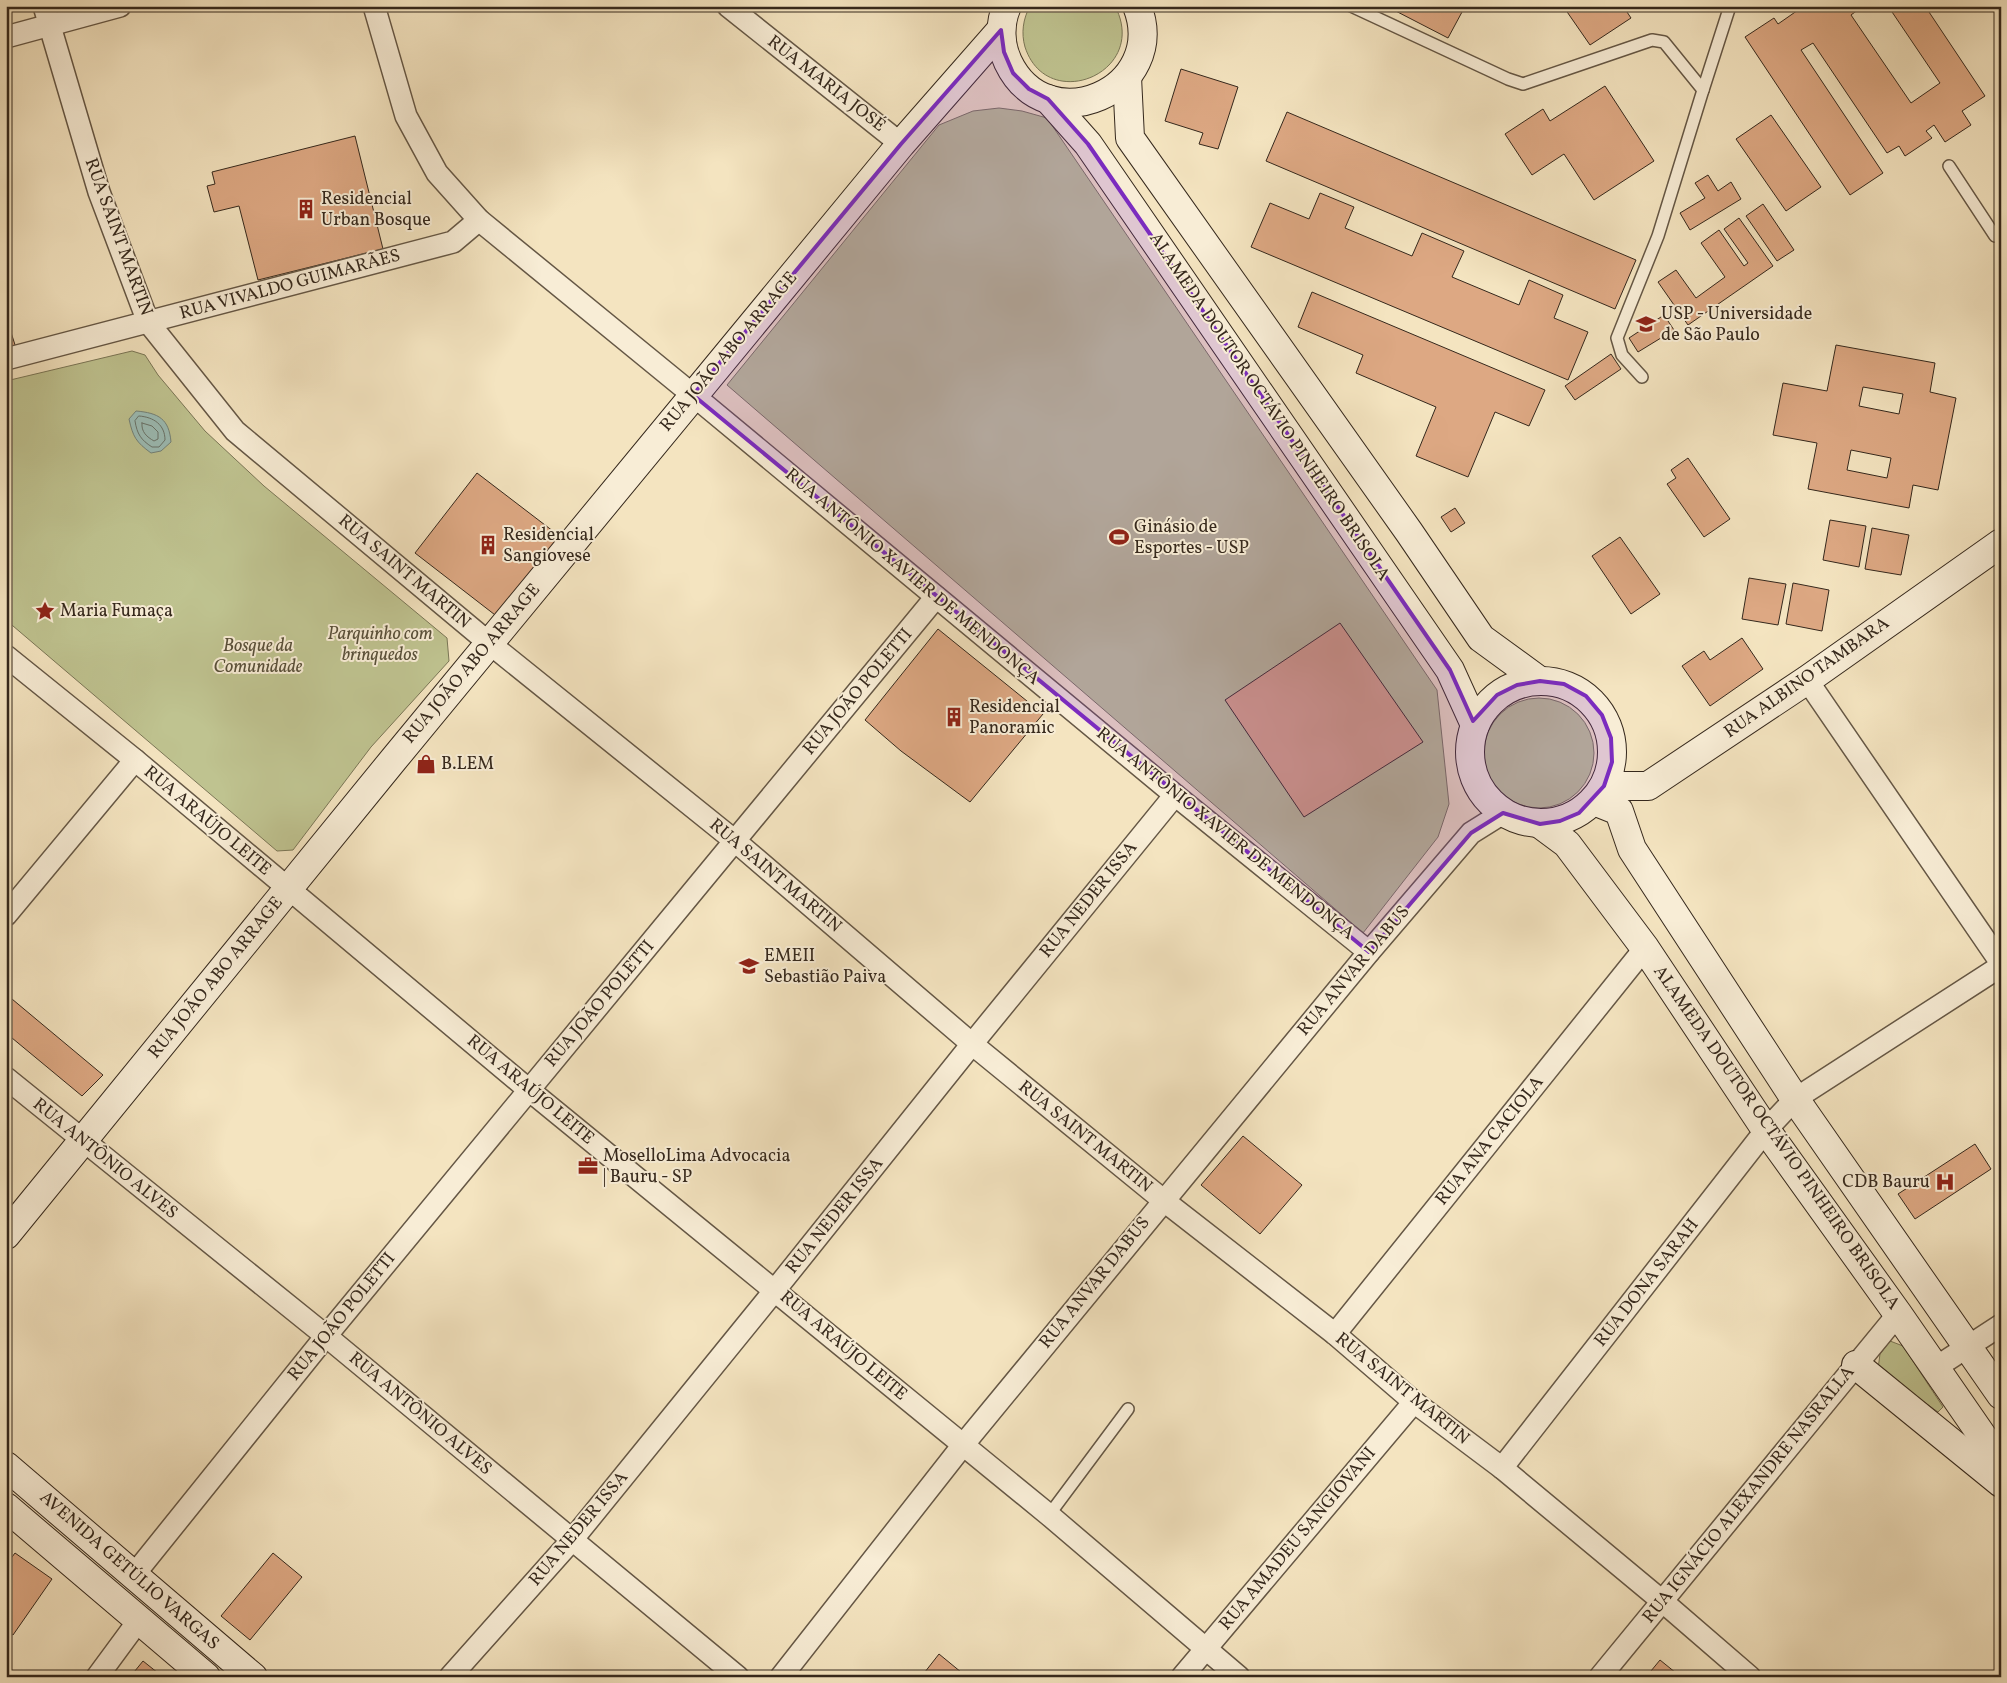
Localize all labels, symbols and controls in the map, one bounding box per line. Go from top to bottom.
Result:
street label: RUA MARIA JOSÉ [761,30,891,138]
street label: RUA SAINT MARTIN [78,155,158,319]
place label: Residencial Urban Bosque [321,187,431,233]
building icon: Residencial Urban Bosque [295,198,317,220]
street label: ALAMEDA DOUTOR OCTÁVIO PINHEIRO BRISOLA [1143,228,1396,586]
street label: RUA VIVALDO GUIMARÃES [177,243,403,327]
street label: RUA JOÃO ABO ARRAGE [654,266,804,437]
place label: USP - Universidade de São Paulo [1661,302,1812,348]
school or university icon: USP - Universidade de São Paulo [1635,313,1657,335]
street label: RUA ANTÔNIO XAVIER DE MENDONÇA [779,463,1045,691]
street label: RUA SAINT MARTIN [332,509,476,635]
place label: Ginásio de Esportes - USP [1134,515,1249,561]
place label: Residencial Sangiovese [503,523,594,569]
sports icon: Ginásio de Esportes - USP [1108,526,1130,548]
building icon: Residencial Sangiovese [477,534,499,556]
street label: RUA JOÃO ABO ARRAGE [397,578,547,749]
place label: Maria Fumaça [60,599,173,624]
place icon: Maria Fumaça [34,600,56,622]
street label: RUA ALBINO TAMBARA [1719,611,1895,745]
park label: Parquinho com brinquedos [327,622,433,668]
street label: RUA JOÃO POLETTI [797,623,919,761]
park label: Bosque da Comunidade [214,634,303,680]
place label: Residencial Panoramic [969,695,1060,741]
building icon: Residencial Panoramic [943,706,965,728]
street label: RUA ANTÔNIO XAVIER DE MENDONÇA [1091,722,1360,946]
place label: B.LEM [441,752,494,777]
shop icon: B.LEM [415,753,437,775]
street label: RUA ARAÚJO LEITE [138,760,276,882]
street label: RUA SAINT MARTIN [703,813,847,939]
street label: RUA NEDER ISSA [1034,836,1144,963]
street label: RUA JOÃO ABO ARRAGE [143,891,289,1064]
street label: RUA ANVAR DABUS [1292,900,1416,1042]
street label: RUA JOÃO POLETTI [539,935,661,1073]
place label: EMEII Sebastião Paiva [764,944,886,990]
school or university icon: EMEII Sebastião Paiva [738,955,760,977]
street label: ALAMEDA DOUTOR OCTÁVIO PINHEIRO BRISOLA [1647,961,1906,1316]
street label: RUA ARAÚJO LEITE [461,1029,599,1151]
street label: RUA ANA CACIOLA [1430,1071,1550,1211]
street label: RUA SAINT MARTIN [1013,1075,1157,1199]
street label: RUA ANTÔNIO ALVES [27,1093,183,1225]
place label: MoselloLima Advocacia | Bauru - SP [603,1144,790,1190]
street label: RUA NEDER ISSA [780,1152,890,1279]
office icon: MoselloLima Advocacia | Bauru - SP [577,1155,599,1177]
place label: CDB Bauru [1842,1170,1930,1195]
hospital icon: CDB Bauru [1934,1171,1956,1193]
street label: RUA ANVAR DABUS [1034,1212,1156,1354]
street label: RUA DONA SARAH [1589,1214,1705,1352]
street label: RUA JOÃO POLETTI [282,1247,402,1387]
street label: RUA ARAÚJO LEITE [774,1285,912,1407]
street label: RUA SAINT MARTIN [1330,1327,1474,1451]
street label: RUA ANTÔNIO ALVES [343,1346,497,1482]
street label: RUA IGNÁCIO ALEXANDRE NASRALLA [1637,1361,1861,1629]
street label: RUA AMADEU SANGIOVANI [1214,1442,1382,1636]
street label: RUA NEDER ISSA [523,1466,635,1592]
street label: AVENIDA GETÚLIO VARGAS [34,1486,224,1656]

